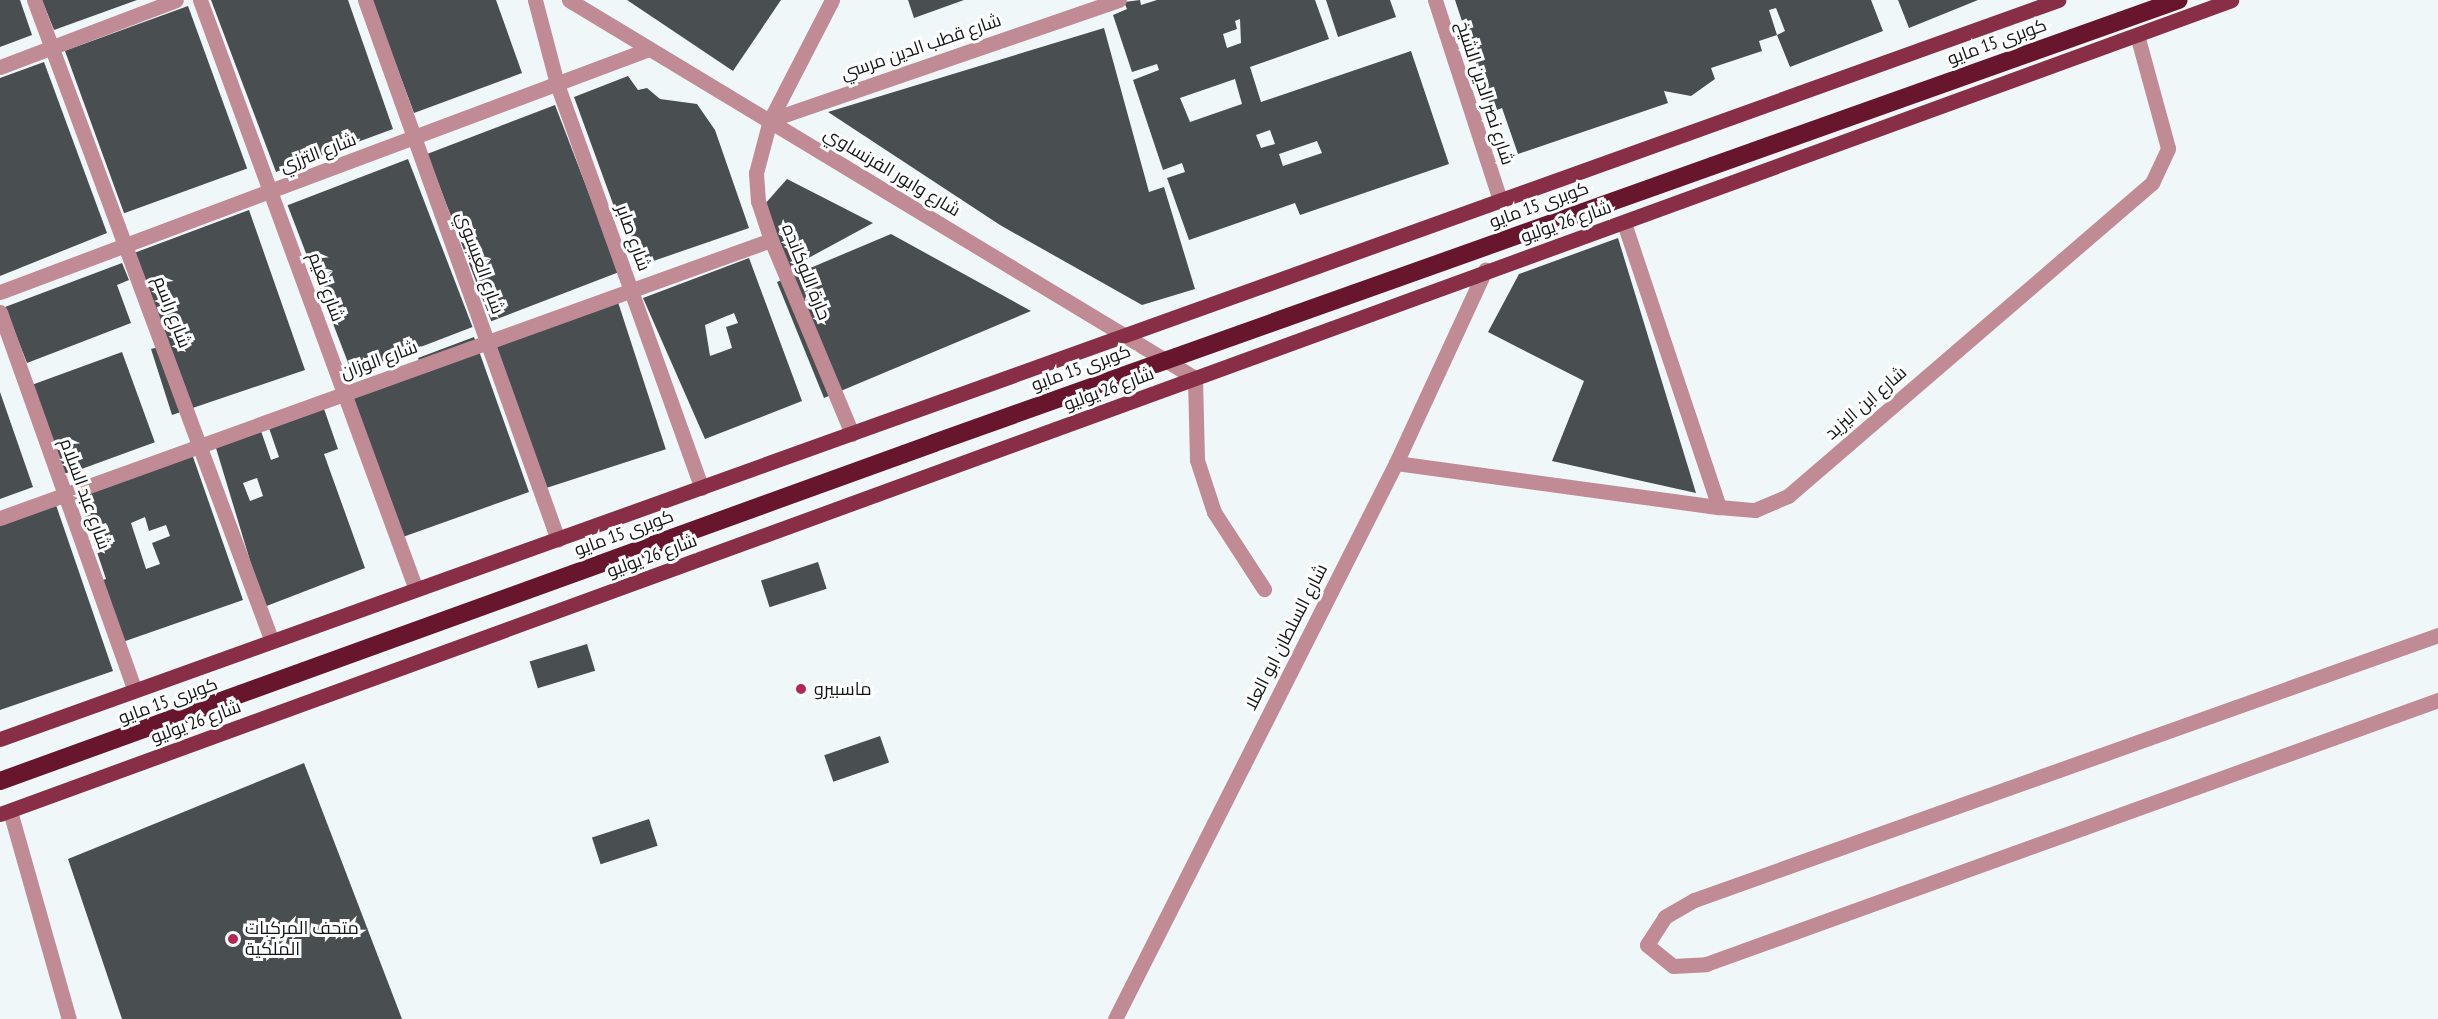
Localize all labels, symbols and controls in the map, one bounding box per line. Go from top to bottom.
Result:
street label: شارع قطب الدين مرسي [838,9,1004,85]
street label: كوبرى 15 مايو [1944,14,2050,70]
street label: شارع نصر الدين الشيخ [1452,18,1518,168]
street label: شارع وابور الفرنساوي [820,123,964,221]
street label: شارع الترزي [277,129,359,177]
street label: كوبرى 15 مايو [1486,177,1592,233]
street label: شارع 26 يوليو [1518,196,1614,248]
street label: شارع صابر [611,202,655,274]
street label: شارع العيسوي [452,209,508,317]
street label: حارة اللوكانده [777,221,835,323]
street label: شارع نعيم [304,249,348,325]
street label: شارع راسم [148,273,196,351]
street label: شارع الوزان [338,336,420,384]
street label: كوبرى 15 مايو [1028,340,1134,396]
street label: شارع ابن اليزيد [1821,362,1911,444]
street label: شارع 26 يوليو [1061,363,1157,415]
street label: شارع عبد السلام [55,435,115,553]
street label: كوبرى 15 مايو [571,505,677,561]
street label: شارع 26 يوليو [604,530,700,582]
street label: شارع السلطان ابو العلا [1240,560,1332,714]
street label: كوبرى 15 مايو [115,673,221,729]
place label: ماسبيرو [814,678,872,700]
marker: ماسبيرو [792,680,810,698]
street label: شارع 26 يوليو [148,696,244,748]
place label: متحف المركبات الملكية [245,918,359,960]
marker: متحف المركبات الملكية [226,932,240,946]

